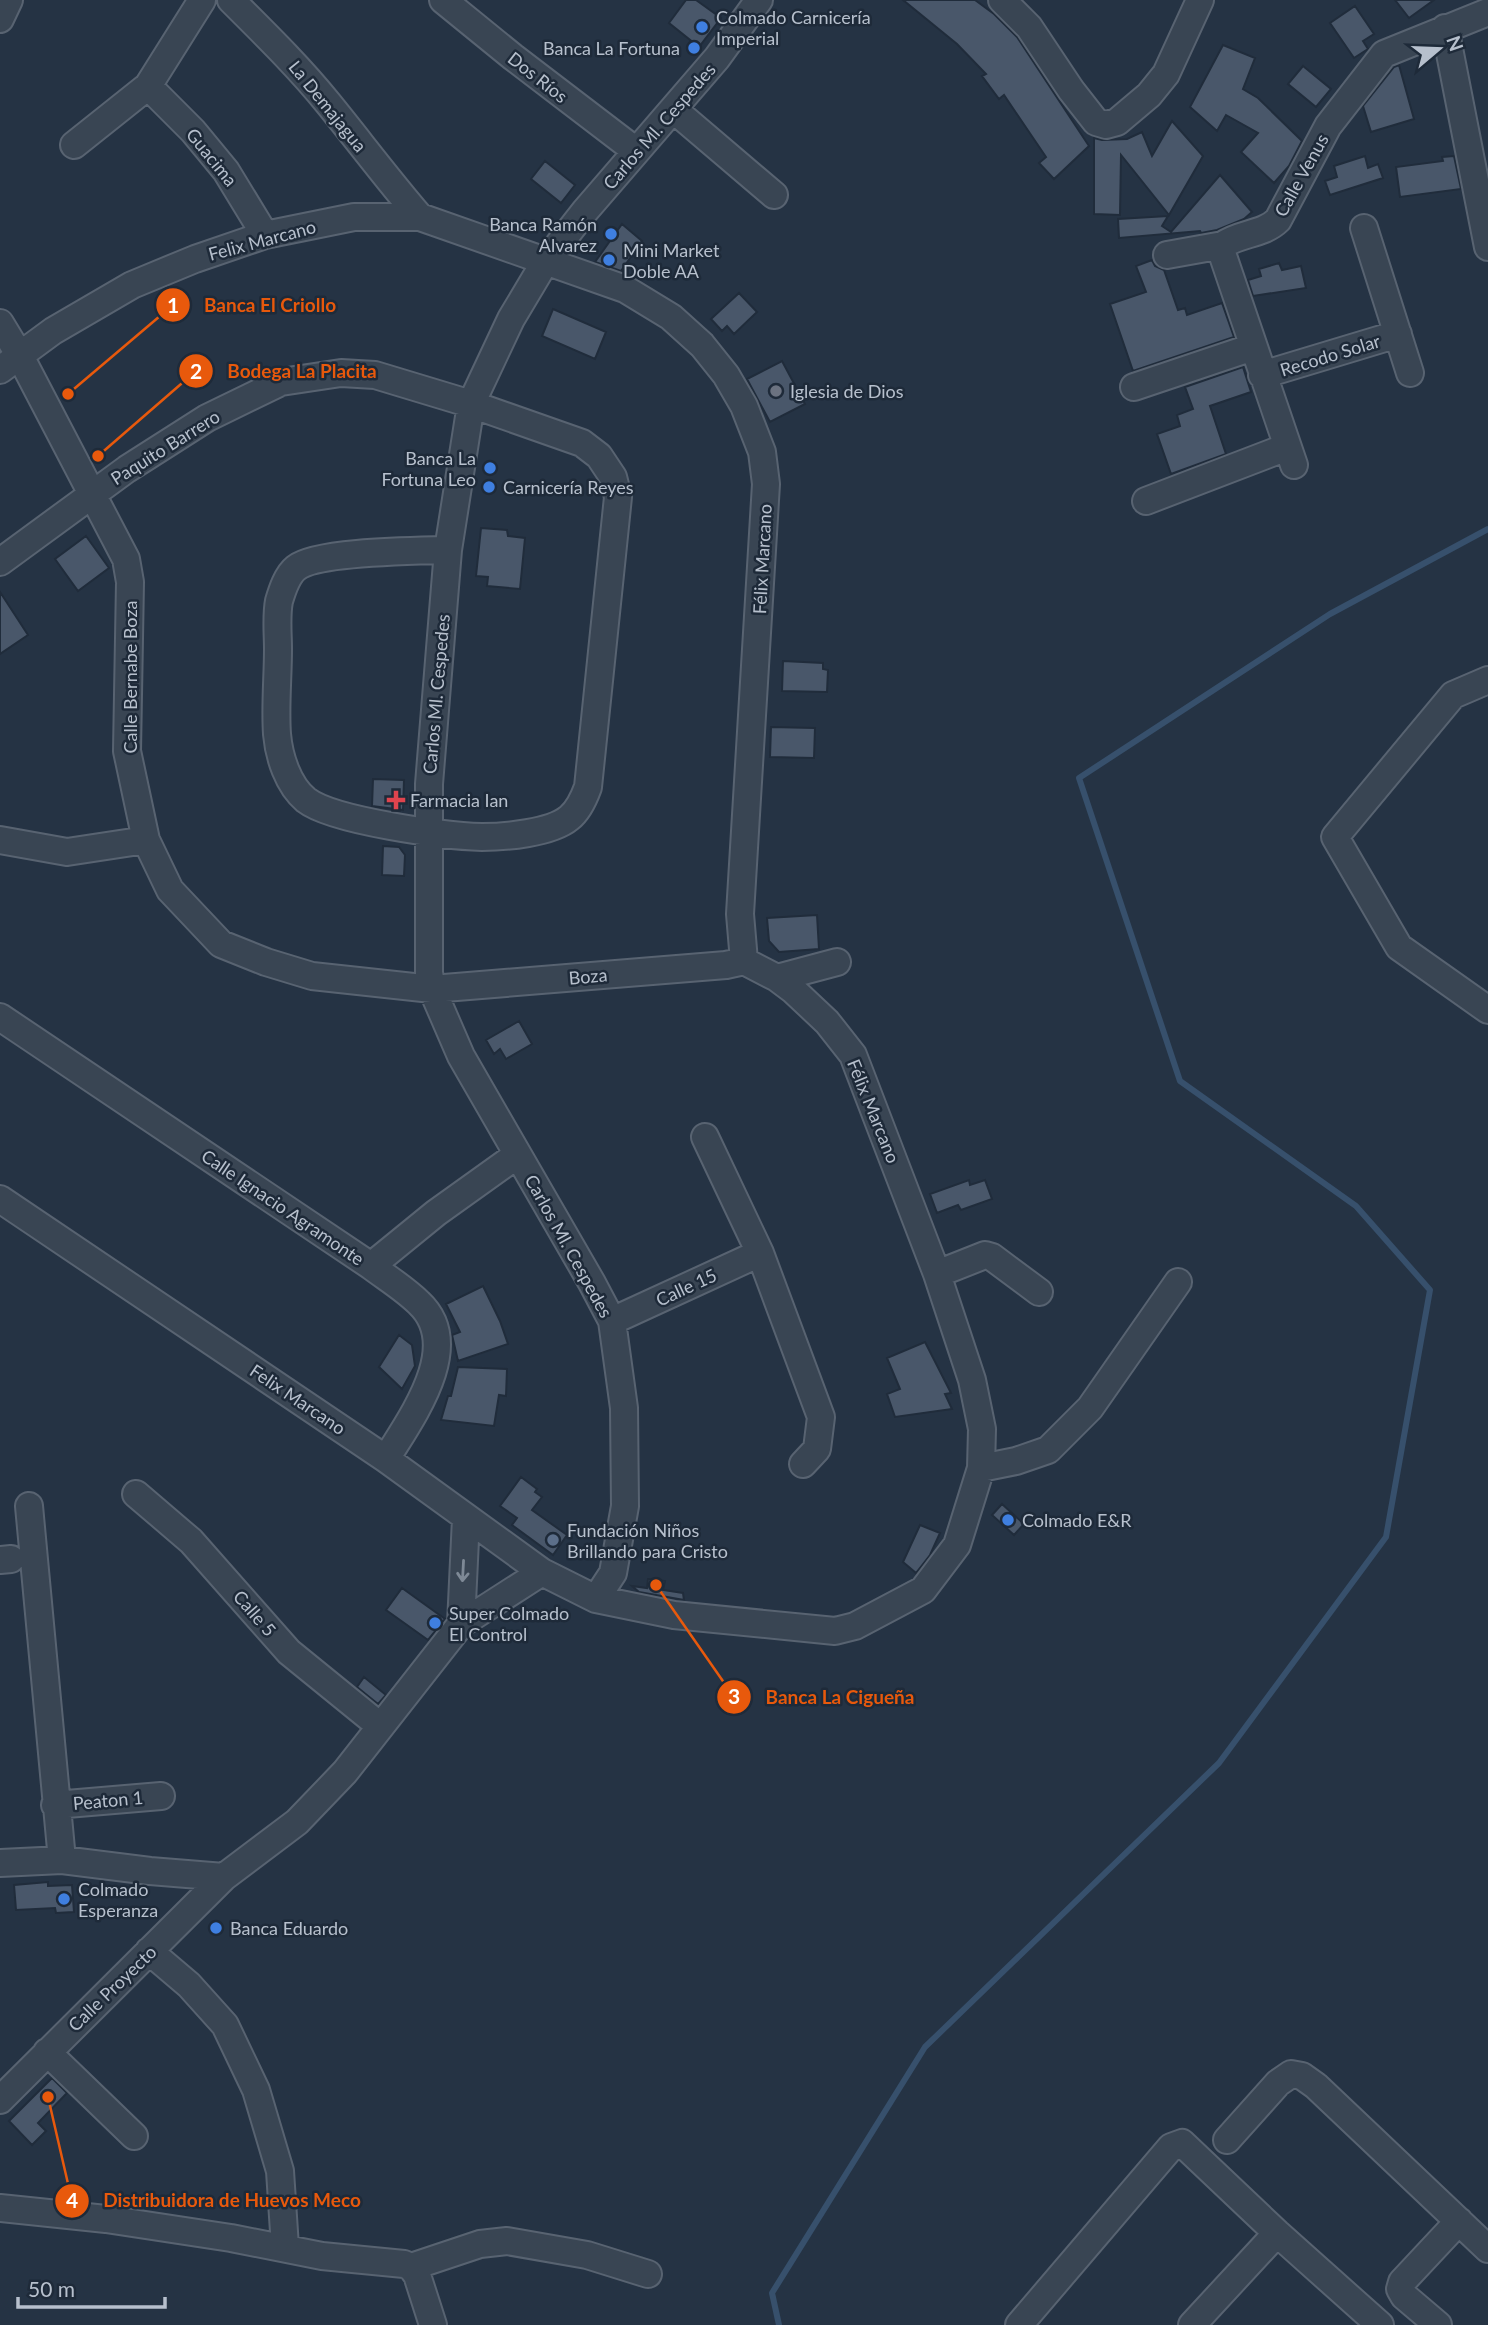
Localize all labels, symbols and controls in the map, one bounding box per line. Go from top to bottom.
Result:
place label: Colmado Carnicería Imperial [716,6,871,49]
north arrow [1404,14,1474,84]
marker: Colmado Carnicería Imperial [694,19,710,35]
text: N [1442,33,1469,54]
place label: Banca La Fortuna [543,37,680,59]
marker: Banca La Fortuna [686,40,702,56]
street label: Dos Ríos [504,47,572,107]
street label: La Demajagua [284,56,372,156]
street label: Carlos Ml. Cespedes [598,58,720,194]
street label: Guacima [182,123,242,191]
street label: Calle Venus [1269,130,1333,220]
place label: Banca Ramón Alvarez [489,213,597,256]
street label: Felix Marcano [206,215,318,265]
marker: Banca Ramón Alvarez [603,226,619,242]
place label: Mini Market Doble AA [623,239,720,282]
marker: Mini Market Doble AA [601,252,617,268]
callout: Banca El Criollo [155,285,350,325]
text: 1 [167,292,179,317]
text: Banca El Criollo [204,293,336,316]
street label: Recodo Solar [1277,329,1383,381]
callout: Bodega La Placita [178,351,391,391]
text: 2 [190,358,202,383]
text: Bodega La Placita [227,359,377,382]
place label: Iglesia de Dios [790,380,904,402]
marker: Iglesia de Dios [768,383,784,399]
street label: Paquito Barrero [107,405,223,489]
place label: Banca La Fortuna Leo [381,447,476,490]
marker: Banca La Fortuna Leo [482,460,498,476]
place label: Carnicería Reyes [503,476,634,498]
marker: Carnicería Reyes [481,479,497,495]
street label: Félix Marcano [748,503,776,615]
street label: Calle Bernabe Boza [119,601,141,753]
street label: Carlos Ml. Cespedes [418,613,454,775]
place label: Farmacia Ian [410,789,508,811]
marker: Farmacia Ian [388,792,404,808]
street label: Boza [568,963,608,989]
street label: Félix Marcano [843,1056,905,1166]
street label: Calle Ignacio Agramonte [197,1144,369,1270]
street label: Carlos Ml. Cespedes [521,1171,618,1322]
street label: Calle 15 [652,1263,720,1311]
street label: Felix Marcano [246,1359,350,1439]
place label: Colmado E&R [1022,1509,1132,1531]
marker: Colmado E&R [1000,1512,1016,1528]
place label: Fundación Niños Brillando para Cristo [567,1519,728,1562]
marker: Fundación Niños Brillando para Cristo [545,1532,561,1548]
one-way arrow [457,1559,470,1582]
street label: Calle 5 [229,1585,281,1641]
place label: Super Colmado El Control [449,1602,569,1645]
marker: Super Colmado El Control [427,1615,443,1631]
callout: Banca La Cigueña [716,1677,928,1717]
text: 3 [728,1683,740,1708]
text: Banca La Cigueña [766,1685,914,1708]
street label: Peaton 1 [72,1786,144,1814]
place label: Colmado Esperanza [78,1878,158,1921]
marker: Colmado Esperanza [56,1891,72,1907]
place label: Banca Eduardo [230,1917,348,1939]
marker: Banca Eduardo [208,1920,224,1936]
street label: Calle Proyecto [63,1940,161,2036]
callout: Distribuidora de Huevos Meco [54,2181,375,2221]
text: 4 [66,2187,78,2212]
text: Distribuidora de Huevos Meco [103,2188,361,2211]
scale bar [18,2266,164,2310]
text: 50 m [28,2276,75,2301]

